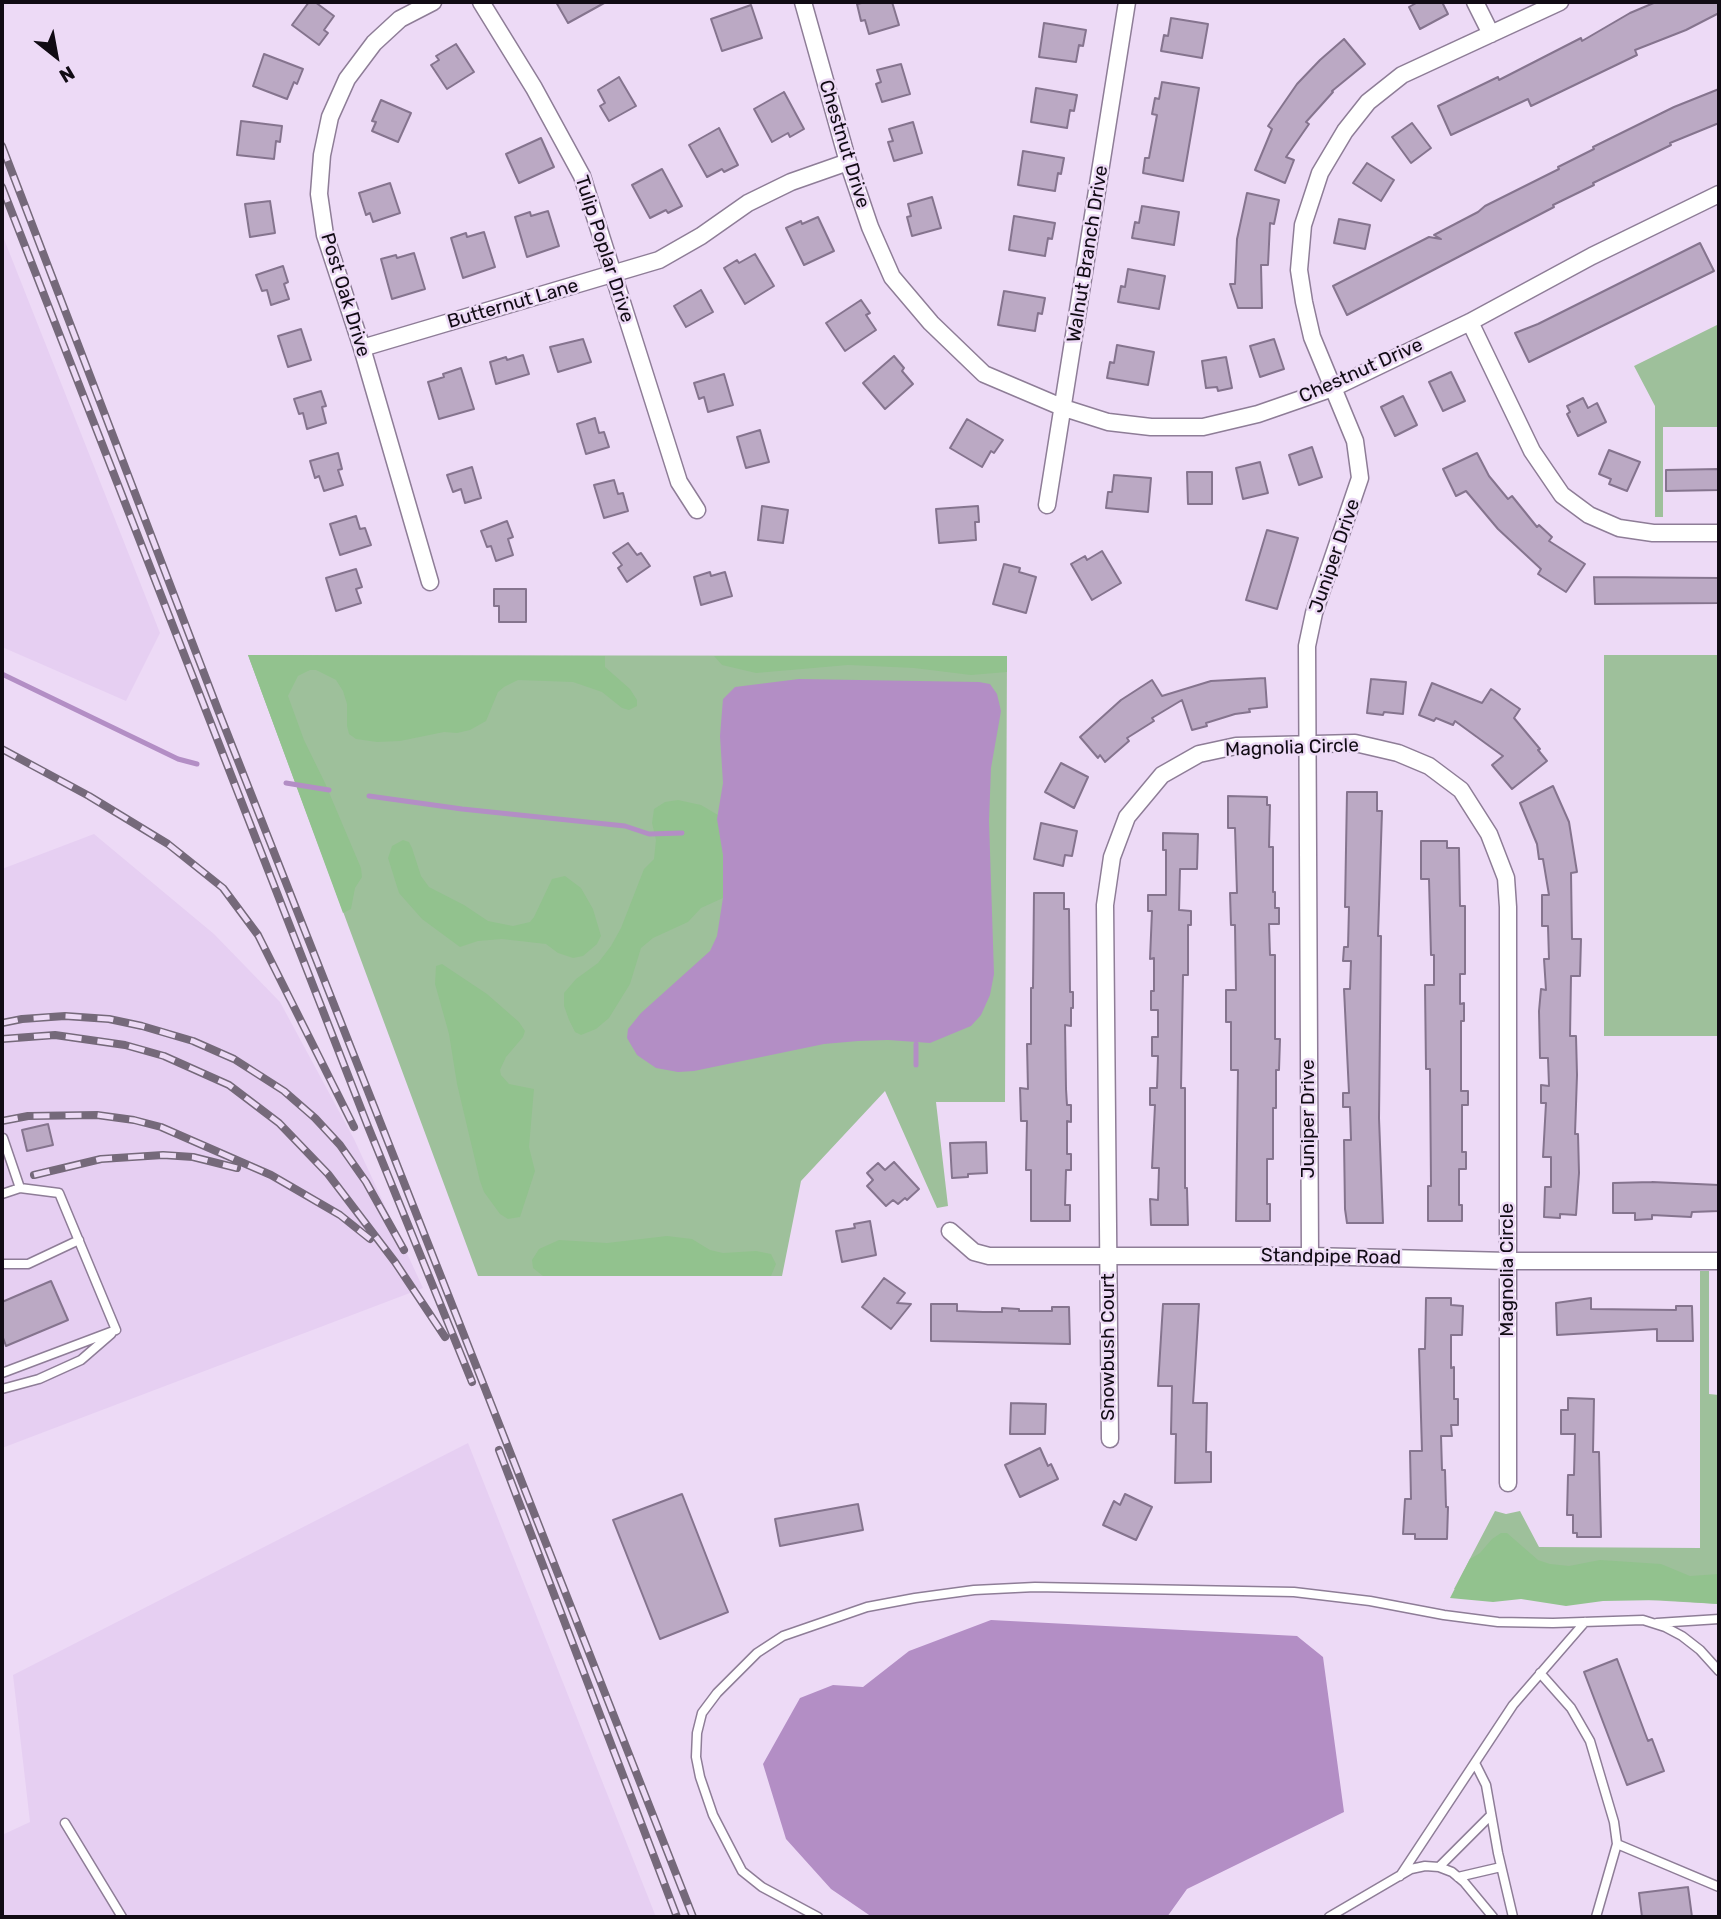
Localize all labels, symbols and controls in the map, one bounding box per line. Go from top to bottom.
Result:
north arrow [21,21,91,91]
text: N [55,61,79,88]
street label: Chestnut Drive [814,77,874,211]
street label: Walnut Branch Drive [1063,164,1113,344]
street label: Tulip Poplar Drive [569,173,639,325]
street label: Post Oak Drive [315,230,375,360]
street label: Butternut Lane [445,274,581,334]
street label: Chestnut Drive [1296,334,1426,408]
street label: Juniper Drive [1305,496,1365,616]
street label: Magnolia Circle [1225,734,1359,762]
street label: Juniper Drive [1298,1059,1320,1179]
street label: Magnolia Circle [1497,1203,1519,1337]
street label: Standpipe Road [1261,1244,1401,1270]
street label: Snowbush Court [1098,1273,1120,1421]

